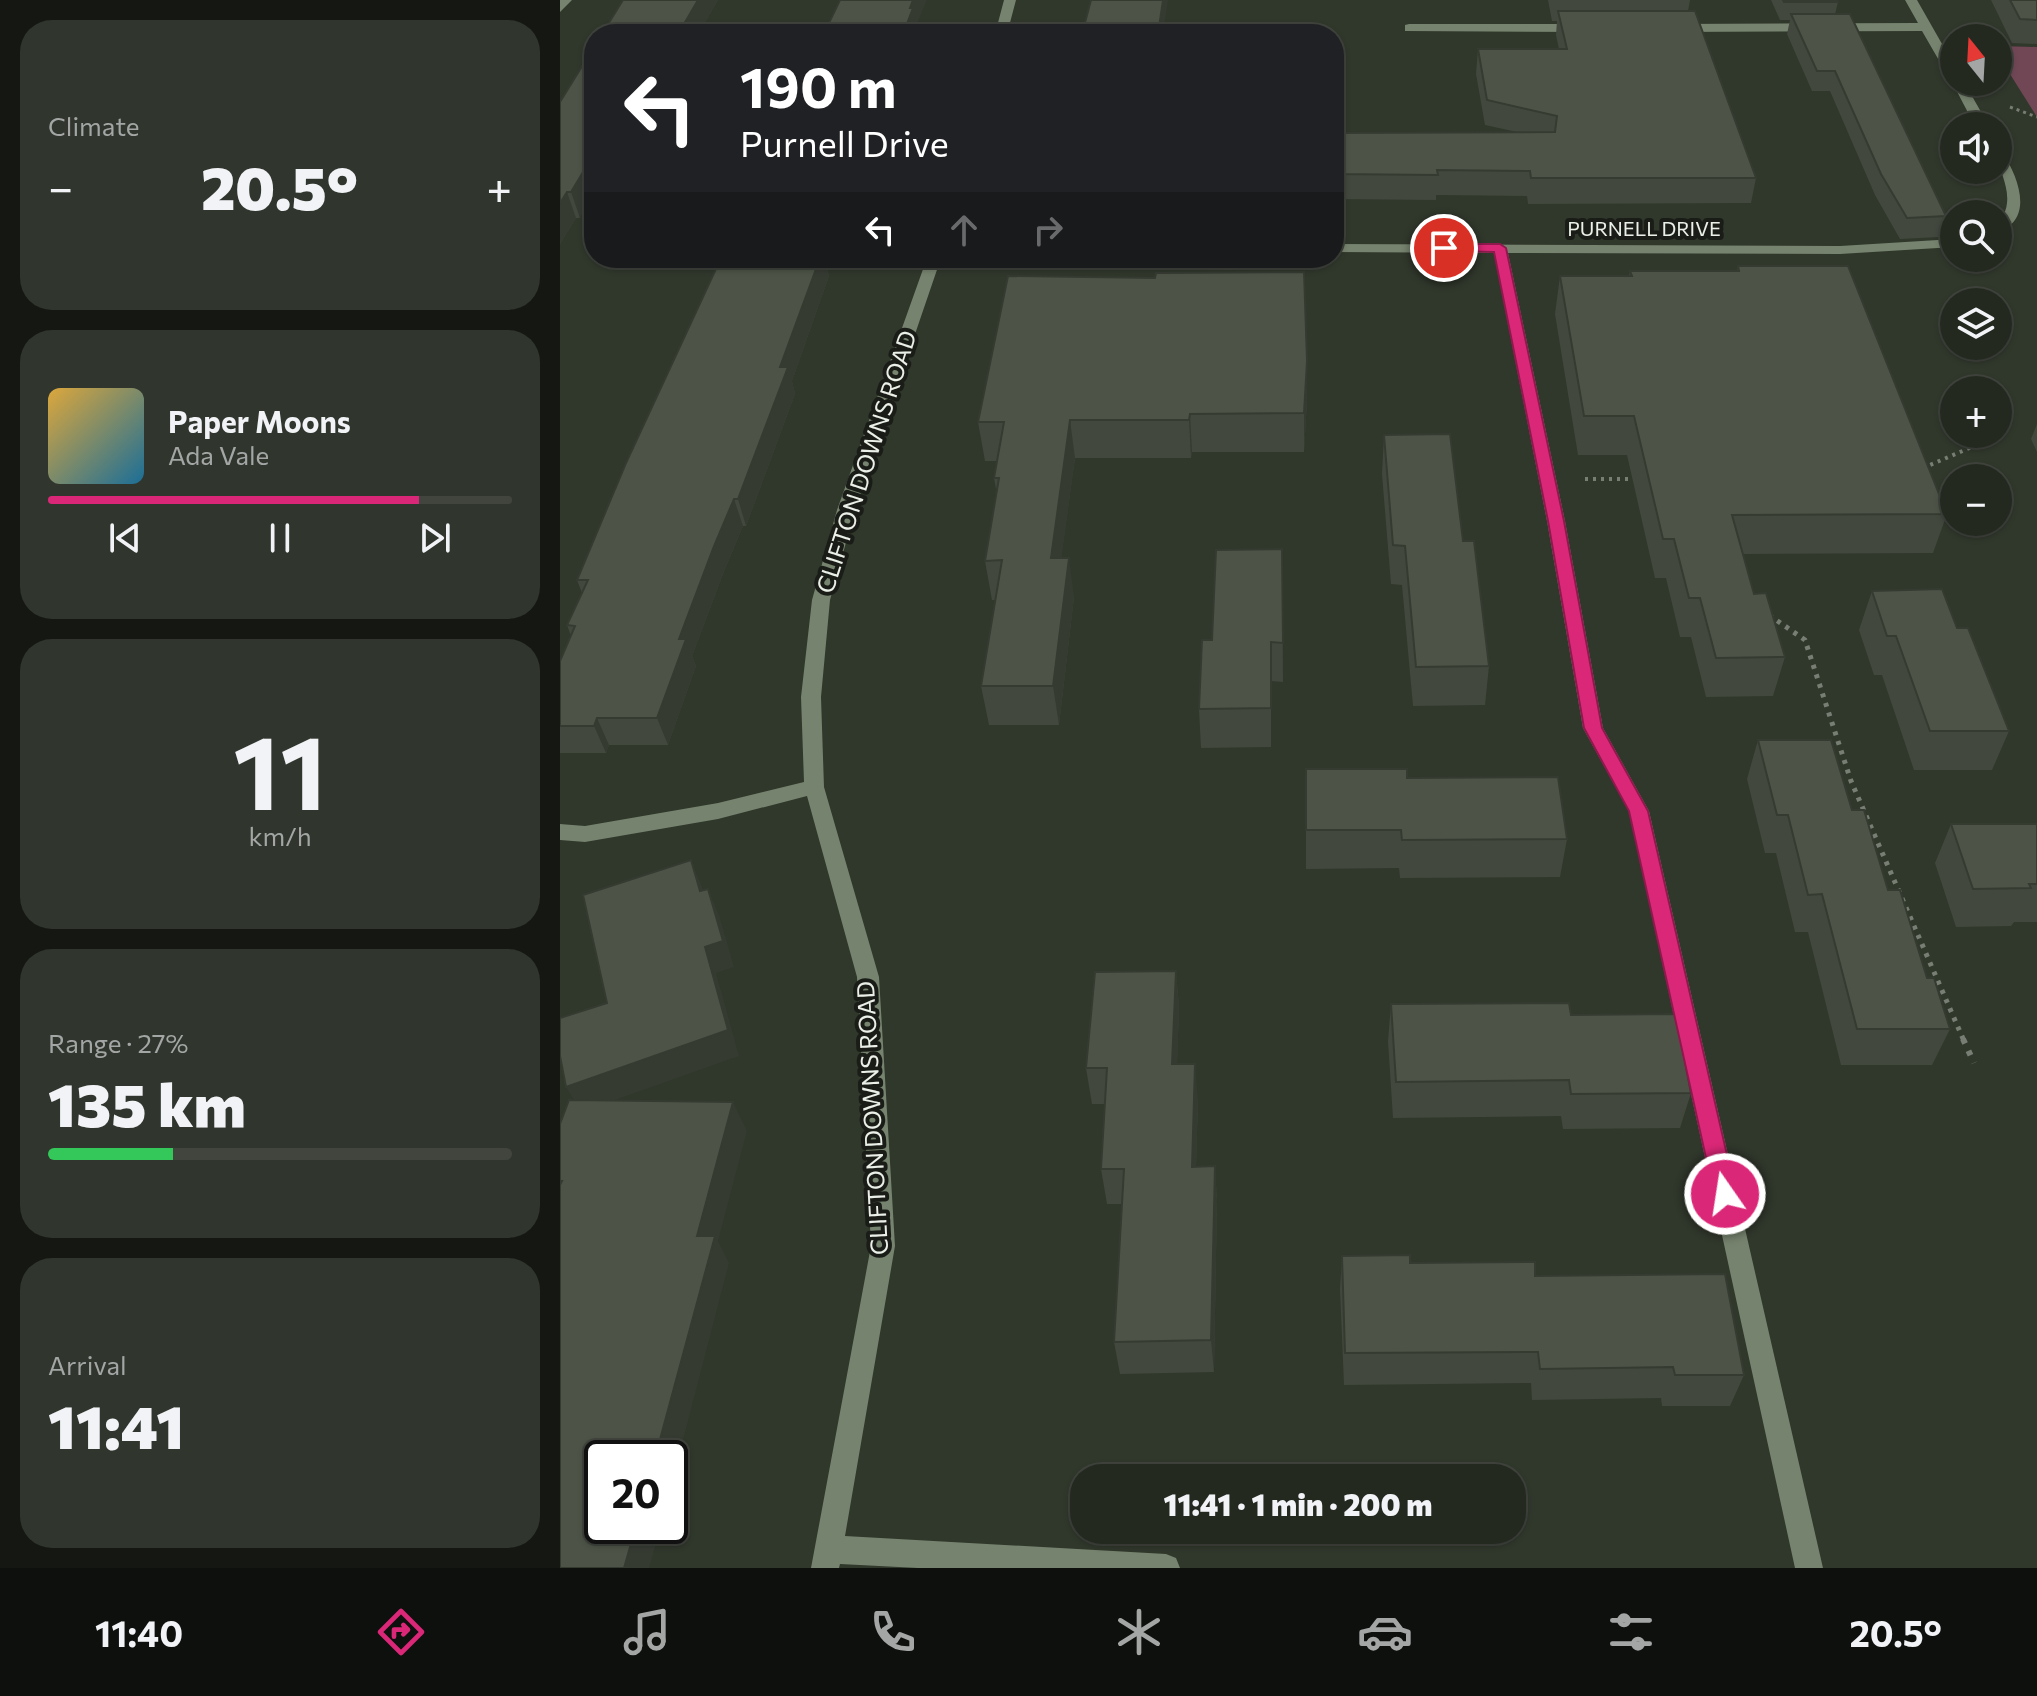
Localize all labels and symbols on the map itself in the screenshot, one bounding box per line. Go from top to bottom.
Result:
north arrow [1940,24,2012,96]
pin [1410,214,1478,282]
street label: PURNELL DRIVE [1567,216,1721,240]
street label: CLIFTON DOWNS ROAD [809,327,922,597]
street label: CLIFTON DOWNS ROAD [850,980,893,1256]
position arrow [1683,1152,1767,1236]
speed limit sign: 20 [584,1440,688,1544]

